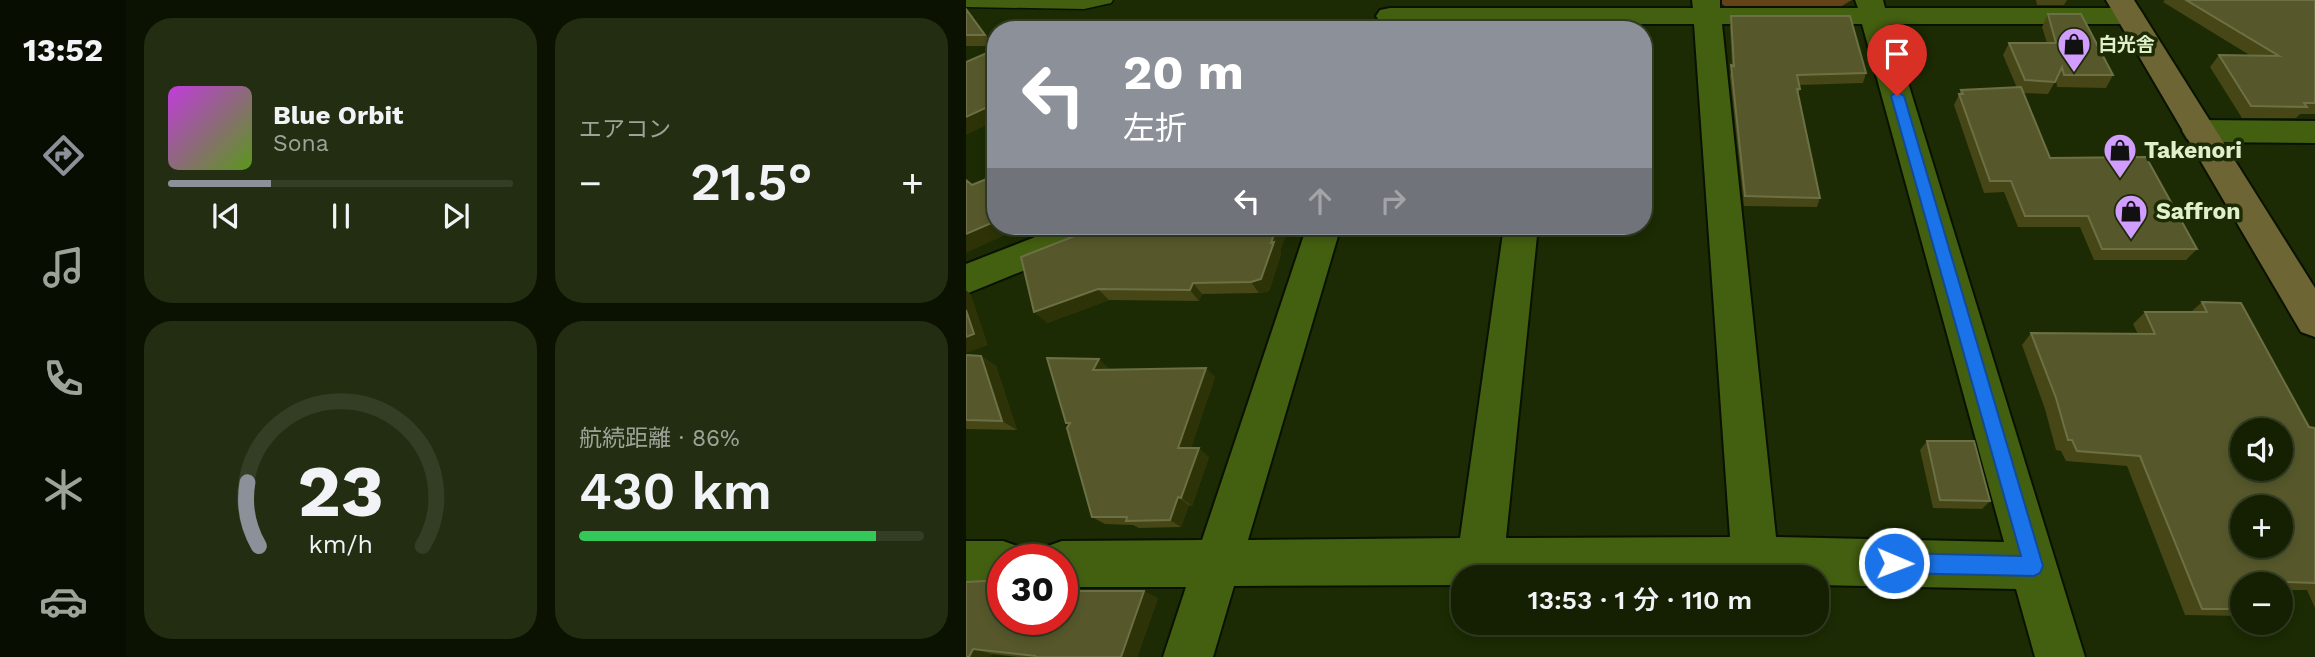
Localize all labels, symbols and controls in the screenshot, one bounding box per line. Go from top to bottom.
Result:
pin [1867,24,1927,96]
shop icon: 白光舎 [2055,25,2093,74]
text: 13:52 [23,31,103,69]
place label: 白光舎 [2098,33,2155,56]
icon: arrive [1878,35,1916,73]
text: 20 m [1123,43,1244,101]
icon: left [1008,49,1099,140]
text: Blue Orbit [273,100,403,130]
text: 左折 [1123,109,1187,147]
text: エアコン [579,116,671,143]
text: Sona [273,130,329,157]
icon: directions [39,131,88,180]
shop icon: Takenori [2101,131,2139,180]
place label: Takenori [2144,137,2242,164]
text: 21.5° [690,152,813,213]
text: − [579,161,602,205]
text: + [901,161,924,205]
icon: left [1228,182,1266,220]
icon: ahead [1301,182,1339,220]
icon: right [1374,182,1412,220]
shop icon: Saffron [2112,192,2150,241]
icon: previous [207,197,245,235]
icon: pause [322,197,360,235]
icon: next [437,197,475,235]
place label: Saffron [2156,198,2241,225]
icon: music [39,243,88,292]
icon: phone [39,354,88,403]
map controls [2230,418,2293,635]
button: sound [2230,418,2293,481]
text: 航続距離 · 86% [579,425,740,452]
text: 23 [297,448,384,534]
text: 430 km [579,461,772,522]
icon: climate [39,465,88,514]
button: + [2230,495,2293,558]
position arrow [1857,526,1931,600]
text: km/h [308,530,373,559]
speed limit sign: 30 [987,544,1078,635]
button: − [2230,572,2293,635]
icon: car [39,577,88,626]
text: 13:53 · 1 分 · 110 m [1528,585,1752,615]

